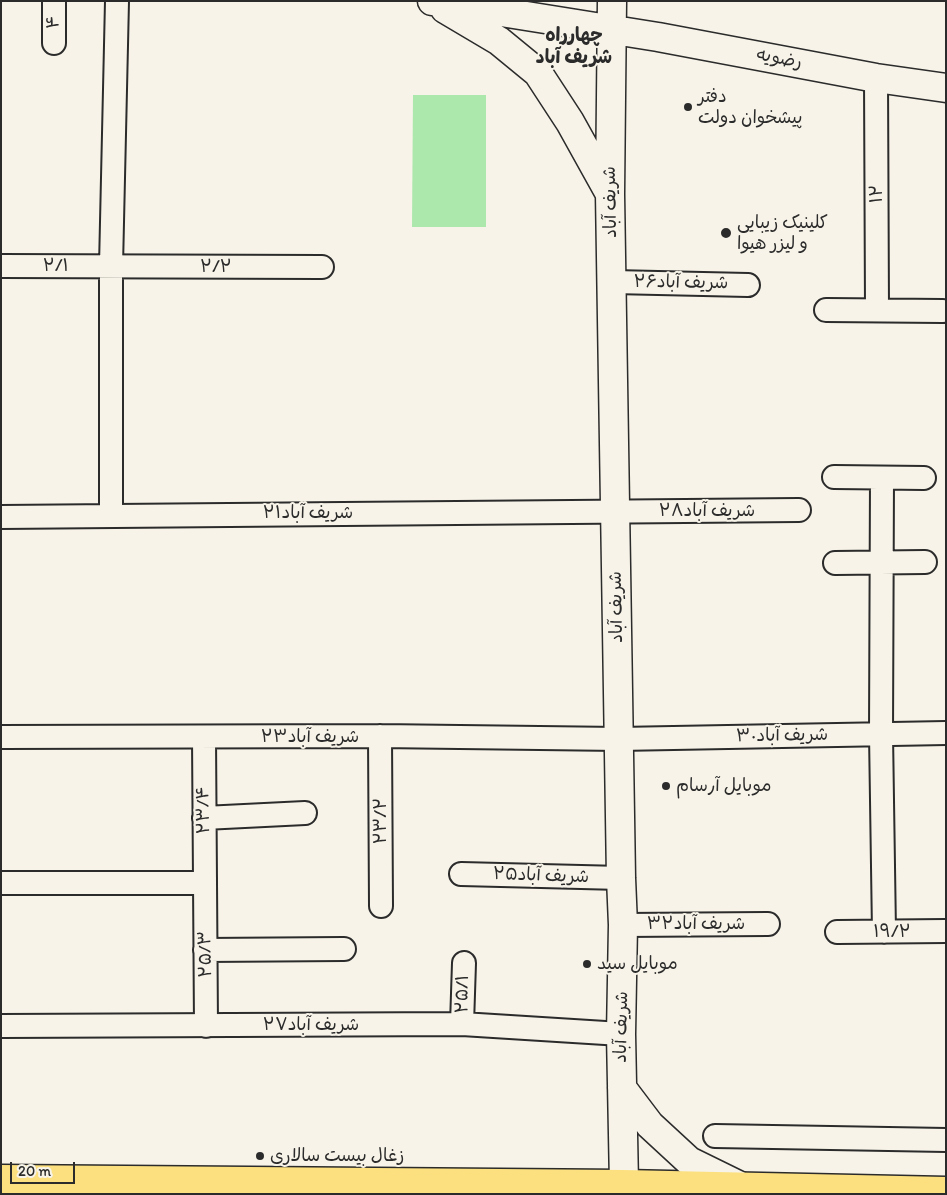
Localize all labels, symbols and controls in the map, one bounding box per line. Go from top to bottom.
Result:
street label: ۴ [43,15,65,29]
district label: چهارراه شریف آباد [536,25,612,69]
street label: رضویه [754,44,804,74]
place label: دفتر پیشخوان دولت [698,86,802,128]
marker: دفتر پیشخوان دولت [682,101,694,113]
street label: شریف آباد [600,166,622,238]
street label: ۱۲ [866,185,888,203]
place label: کلینیک زیبایی و لیزر هیوا [737,212,828,254]
marker: کلینیک زیبایی و لیزر هیوا [719,226,733,240]
street label: ۲/۱ [43,255,69,277]
street label: ۲/۲ [200,256,232,278]
street label: شریف آباد۲۶ [633,271,729,295]
street label: شریف آباد۲۸ [659,500,755,522]
street label: شریف آباد۲۱ [263,502,353,524]
street label: شریف آباد [606,571,628,643]
street label: شریف آباد۳۰ [736,724,828,748]
street label: شریف آباد۲۳ [261,726,359,748]
place label: موبایل آرسام [676,775,771,797]
marker: موبایل آرسام [660,780,672,792]
street label: ۲۳/۴ [193,786,215,834]
street label: ۲۳/۲ [370,798,392,844]
street label: شریف آباد۲۵ [493,864,589,888]
street label: شریف آباد۳۲ [647,913,745,935]
street label: ۱۹/۲ [873,921,911,943]
street label: ۲۵/۳ [195,930,217,978]
place label: موبایل سید [597,953,678,975]
marker: موبایل سید [581,958,593,970]
street label: ۲۵/۱ [452,974,474,1014]
street label: شریف آباد [611,991,633,1063]
street label: شریف آباد۲۷ [263,1014,359,1036]
place label: زغال بیست سالاری [270,1145,404,1167]
marker: زغال بیست سالاری [254,1150,266,1162]
scale bar [12,1152,78,1184]
text: 20 m [18,1162,51,1180]

